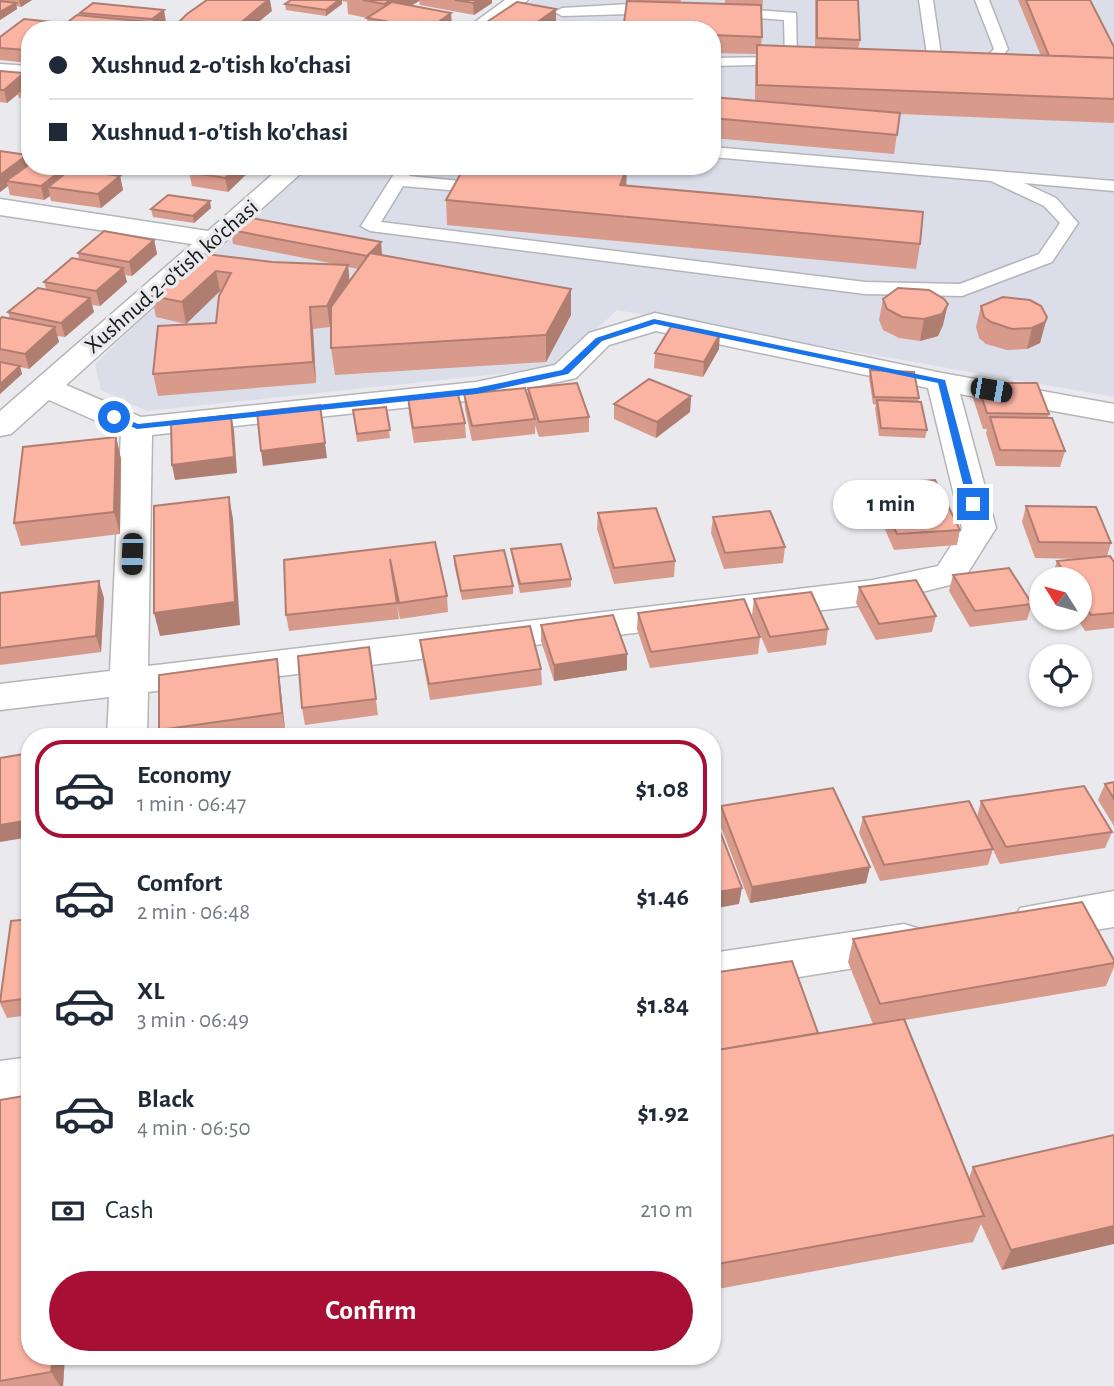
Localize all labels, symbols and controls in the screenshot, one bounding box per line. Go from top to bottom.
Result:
text: Xushnud 2-o'tish ko'chasi [91,52,351,78]
text: Xushnud 1-o'tish ko'chasi [91,119,348,145]
street label: Xushnud 2-o'tish ko'chasi [81,196,263,358]
car [969,376,1014,404]
route start [98,401,130,433]
callout: 1 min [833,480,948,528]
route end [957,488,989,520]
text: 1 min [867,493,915,516]
car [121,533,144,575]
north arrow [1029,567,1092,630]
map controls [1029,567,1092,707]
button: locate [1029,644,1092,707]
icon: car [53,758,116,821]
text: Economy [137,762,231,788]
text: $1.08 [636,776,689,802]
text: 1 min · 06:47 [137,793,246,816]
icon: car [53,866,116,929]
text: Comfort [137,870,222,896]
text: $1.46 [636,884,689,910]
text: 2 min · 06:48 [137,901,250,924]
icon: car [53,974,116,1037]
text: XL [137,978,164,1004]
text: $1.84 [636,992,689,1018]
text: 3 min · 06:49 [137,1009,249,1032]
icon: car [53,1082,116,1145]
text: Black [137,1086,194,1112]
text: $1.92 [637,1100,689,1126]
text: 4 min · 06:50 [137,1117,251,1140]
icon: cash [49,1192,87,1230]
text: Cash [105,1197,154,1223]
text: 210 m [640,1199,693,1222]
button: Confirm [49,1271,693,1351]

